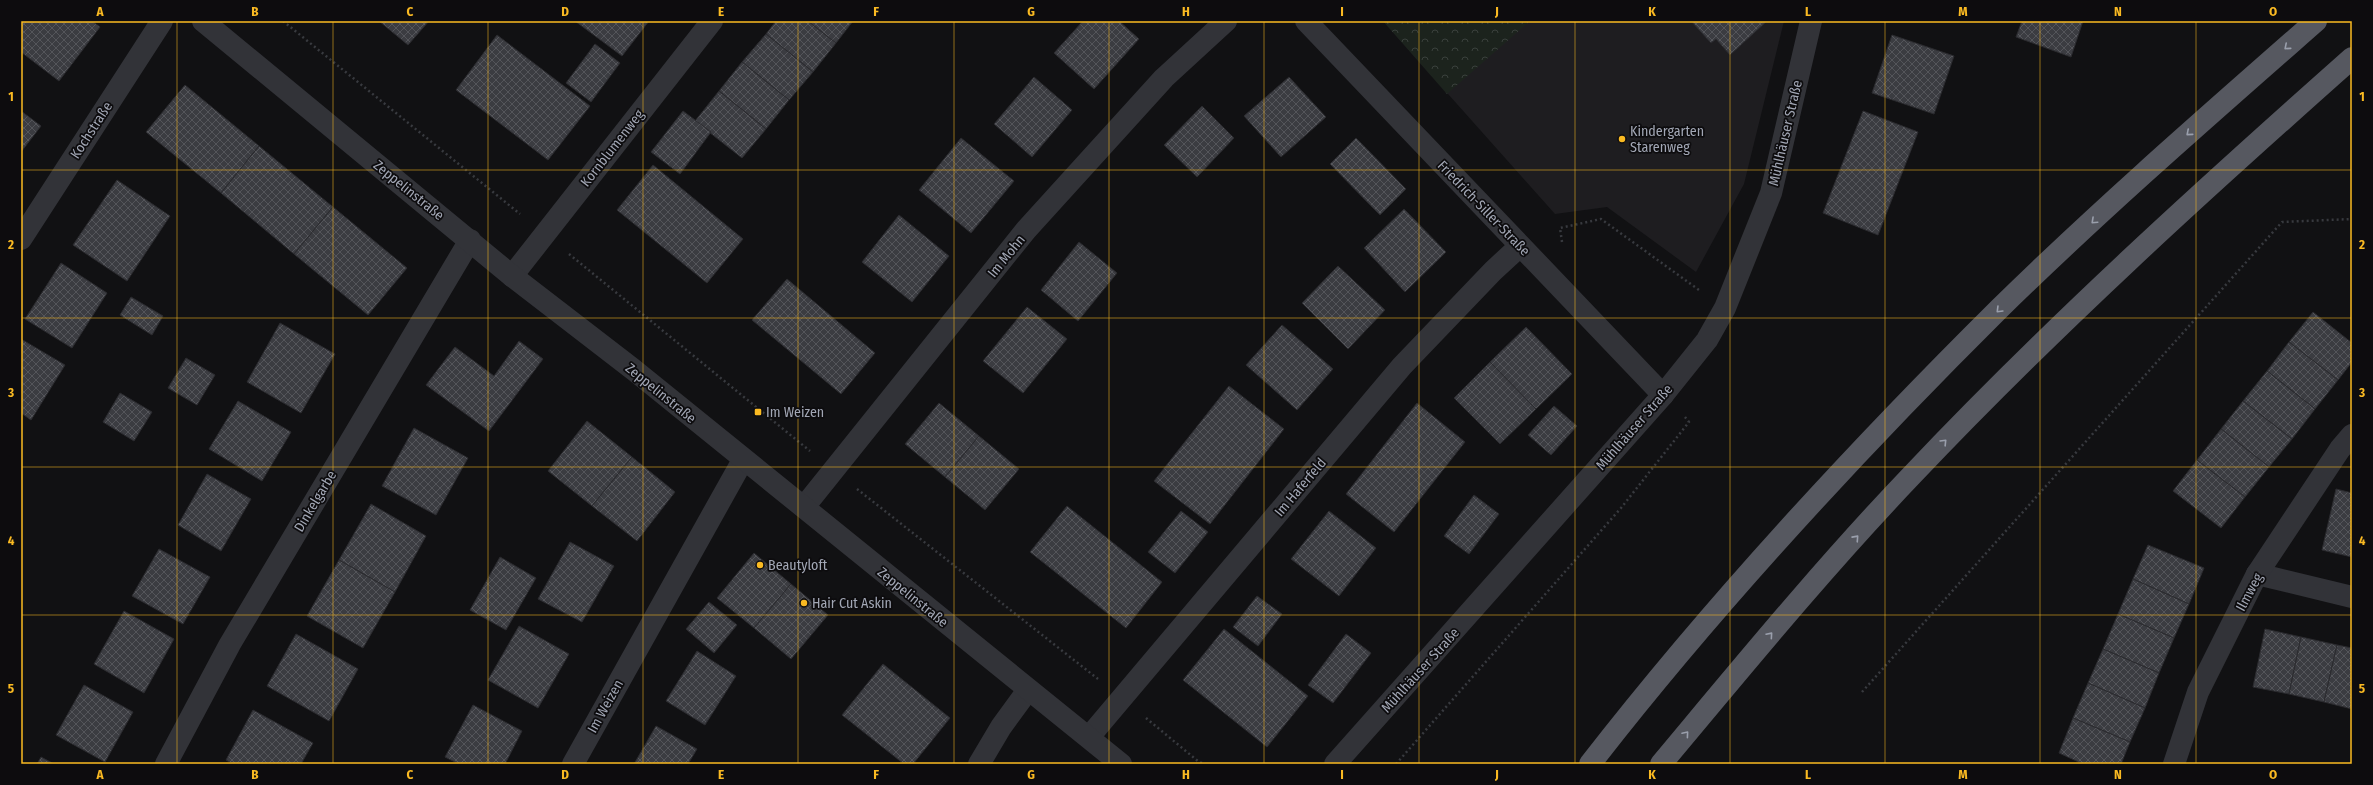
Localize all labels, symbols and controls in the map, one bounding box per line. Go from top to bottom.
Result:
text: A [95,4,104,19]
text: B [251,4,259,19]
text: C [407,4,414,19]
text: D [561,4,569,19]
text: E [718,4,724,19]
text: F [873,4,879,19]
text: G [1027,4,1035,19]
text: H [1182,4,1190,19]
text: I [1340,4,1344,19]
text: J [1494,4,1499,19]
text: K [1648,4,1656,19]
text: L [1805,4,1811,19]
text: M [1958,4,1968,19]
text: N [2114,4,2122,19]
text: O [2269,4,2277,19]
one-way arrow [2284,42,2292,49]
street label: Mühlhäuser Straße [1765,78,1806,188]
text: 1 [8,89,14,104]
text: 1 [2359,89,2365,104]
street label: Kochstraße [67,99,116,162]
street label: Kornblumenweg [577,106,648,190]
place label: Kindergarten Starenweg [1630,123,1704,156]
one-way arrow [2187,128,2194,135]
marker: Kindergarten Starenweg [1617,134,1627,144]
street label: Zeppelinstraße [370,157,447,224]
street label: Friedrich-Siller-Straße [1434,157,1534,260]
one-way arrow [2091,216,2099,224]
street label: Im Mohn [984,232,1029,281]
text: 2 [7,237,14,252]
text: 2 [2358,237,2365,252]
one-way arrow [1996,305,2004,313]
street label: Zeppelinstraße [622,360,699,427]
street label: Mühlhäuser Straße [1592,381,1676,474]
text: 3 [7,385,14,400]
text: 3 [2358,385,2365,400]
place label: Im Weizen [766,404,824,421]
marker: Im Weizen [753,407,763,417]
one-way arrow [1939,439,1947,447]
street label: Im Haferfeld [1271,455,1330,520]
street label: Dinkelgarbe [291,467,340,535]
text: 4 [8,533,15,548]
text: 4 [2359,533,2366,548]
one-way arrow [1852,535,1859,542]
place label: Beautyloft [768,557,828,574]
marker: Beautyloft [755,560,765,570]
street label: Zeppelinstraße [874,564,951,631]
street label: Ilmweg [2232,570,2267,614]
place label: Hair Cut Askin [812,595,892,612]
marker: Hair Cut Askin [799,598,809,608]
street label: Mühlhäuser Straße [1378,624,1463,716]
one-way arrow [1765,632,1772,639]
street label: Im Weizen [584,677,627,736]
text: 5 [8,681,14,696]
text: 5 [2359,681,2365,696]
one-way arrow [1682,732,1689,739]
text: A [95,767,104,782]
text: B [251,767,259,782]
text: C [407,767,414,782]
text: D [561,767,569,782]
text: E [718,767,724,782]
text: F [873,767,879,782]
text: G [1027,767,1035,782]
text: H [1182,767,1190,782]
text: I [1340,767,1344,782]
text: J [1494,767,1499,782]
text: K [1648,767,1656,782]
text: L [1805,767,1811,782]
text: M [1958,767,1968,782]
text: N [2114,767,2122,782]
text: O [2269,767,2277,782]

